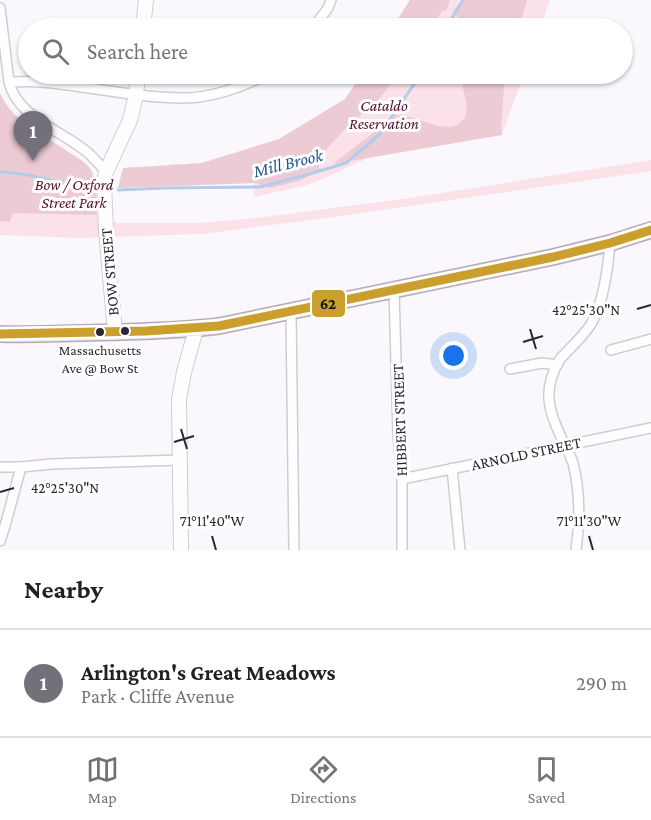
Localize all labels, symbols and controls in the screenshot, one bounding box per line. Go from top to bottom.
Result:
search box [18,18,633,84]
icon: search [39,35,72,68]
text: Search here [87,39,188,64]
park label: Cataldo Reservation [349,97,419,132]
pin: 1 [14,112,52,161]
water label: Mill Brook [250,144,326,182]
park label: Bow / Oxford Street Park [35,176,114,211]
street label: BOW STREET [97,227,122,317]
line badge: 62 [311,289,346,318]
text: 62 [320,295,336,312]
text: 42°25'30"N [552,302,620,318]
unlabelled marker [119,325,131,337]
marker: Massachusetts Ave @ Bow St [94,326,106,338]
your location [439,341,468,370]
place label: Massachusetts Ave @ Bow St [59,342,141,376]
street label: HIBBERT STREET [389,363,410,477]
street label: ARNOLD STREET [470,433,583,473]
text: 42°25'30"N [31,480,99,496]
text: 71°11'40"W [180,513,244,529]
text: 71°11'30"W [557,513,621,529]
text: Nearby [24,575,103,604]
text: Arlington's Great Meadows [81,660,335,685]
text: 1 [40,672,47,694]
text: 290 m [576,672,627,694]
text: Park · Cliffe Avenue [81,685,234,707]
tab: Map [86,753,119,806]
tab: Directions [290,753,356,806]
tab: Saved [528,753,565,806]

